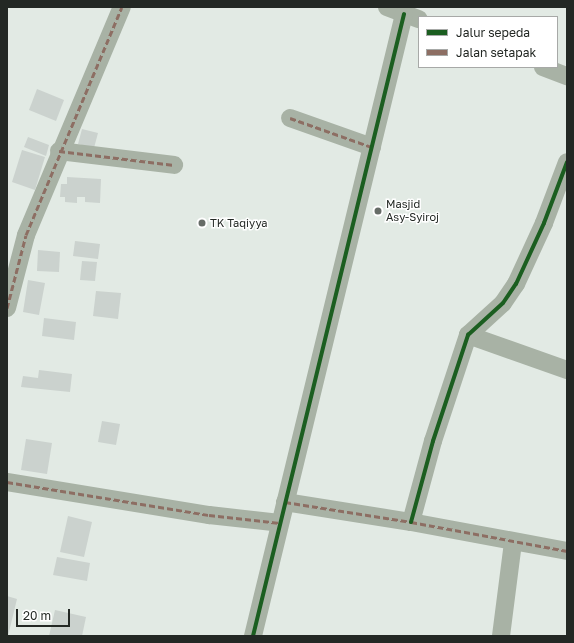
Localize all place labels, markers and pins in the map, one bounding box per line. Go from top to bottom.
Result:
place label: Masjid Asy-Syiroj [386,198,439,224]
marker: Masjid Asy-Syiroj [373,206,383,216]
place label: TK Taqiyya [210,216,267,230]
marker: TK Taqiyya [197,218,207,228]

